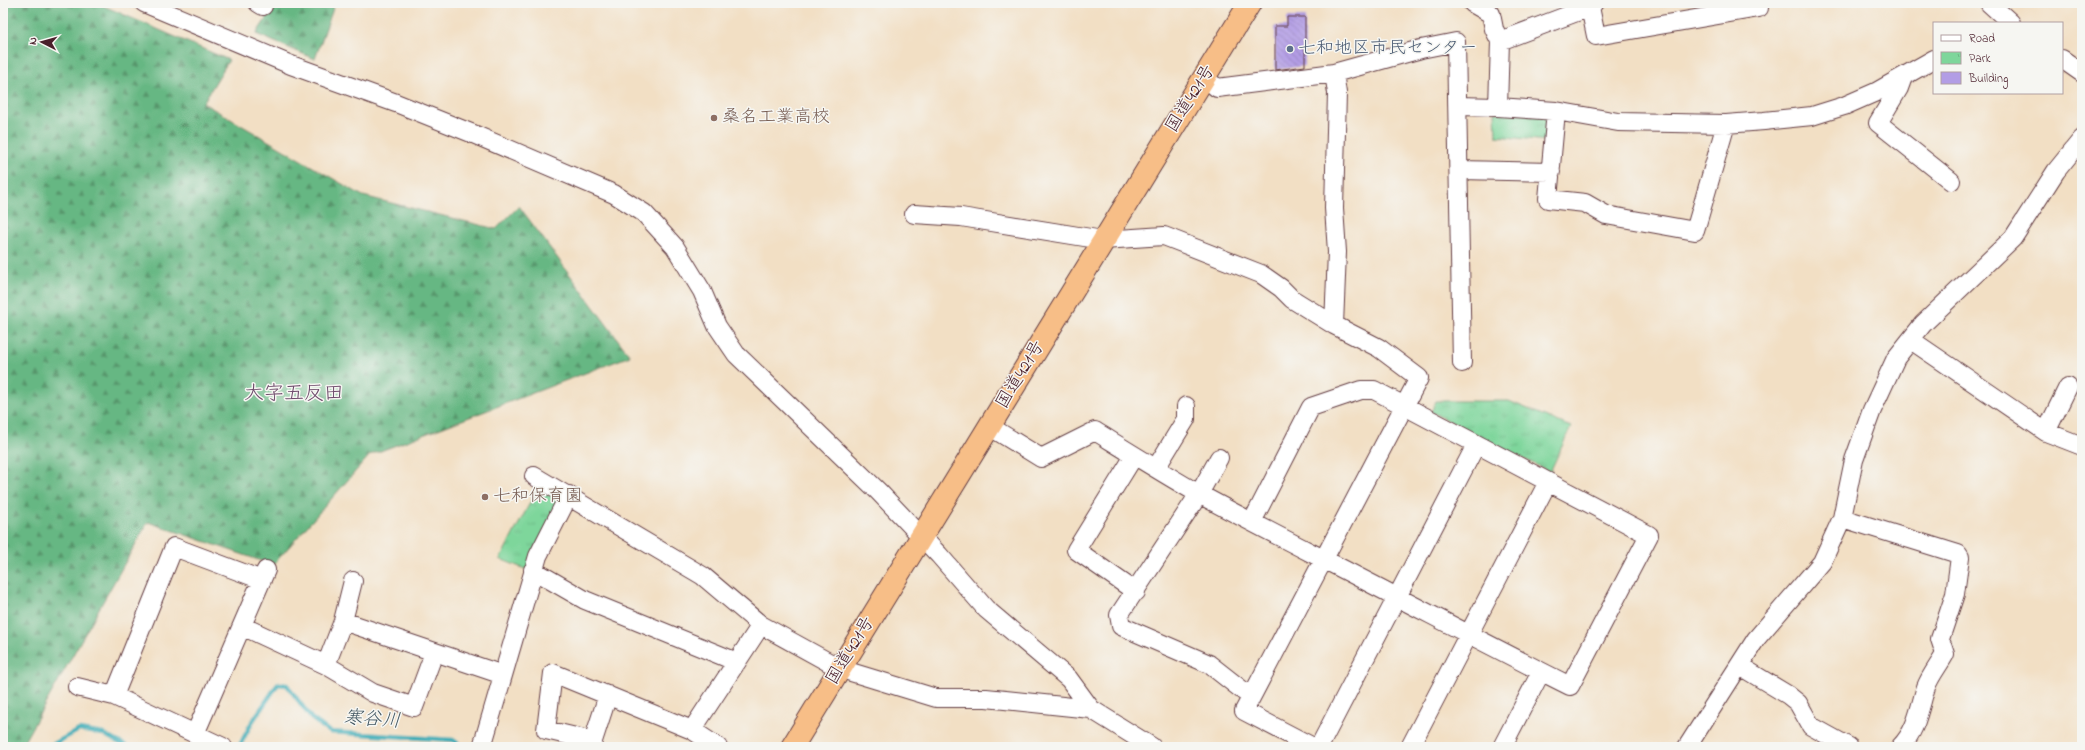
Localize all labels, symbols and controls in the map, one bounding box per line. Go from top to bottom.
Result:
north arrow [22,22,62,62]
legend [1933,22,2063,94]
text: Road [1969,30,1995,48]
place label: 七和地区市民センター [1298,36,1477,62]
text: N [25,37,41,46]
marker: 七和地区市民センター [1285,44,1295,54]
text: Park [1969,50,1991,68]
street label: 国道421号 [1160,60,1222,138]
text: Building [1968,70,2008,89]
place label: 桑名工業高校 [722,105,830,131]
marker: 桑名工業高校 [709,113,719,123]
street label: 国道421号 [990,336,1052,414]
district label: 大字五反田 [244,380,344,409]
place label: 七和保育園 [493,484,583,510]
marker: 七和保育園 [480,492,490,502]
street label: 国道421号 [820,612,882,690]
water label: 寒谷川 [343,705,401,735]

